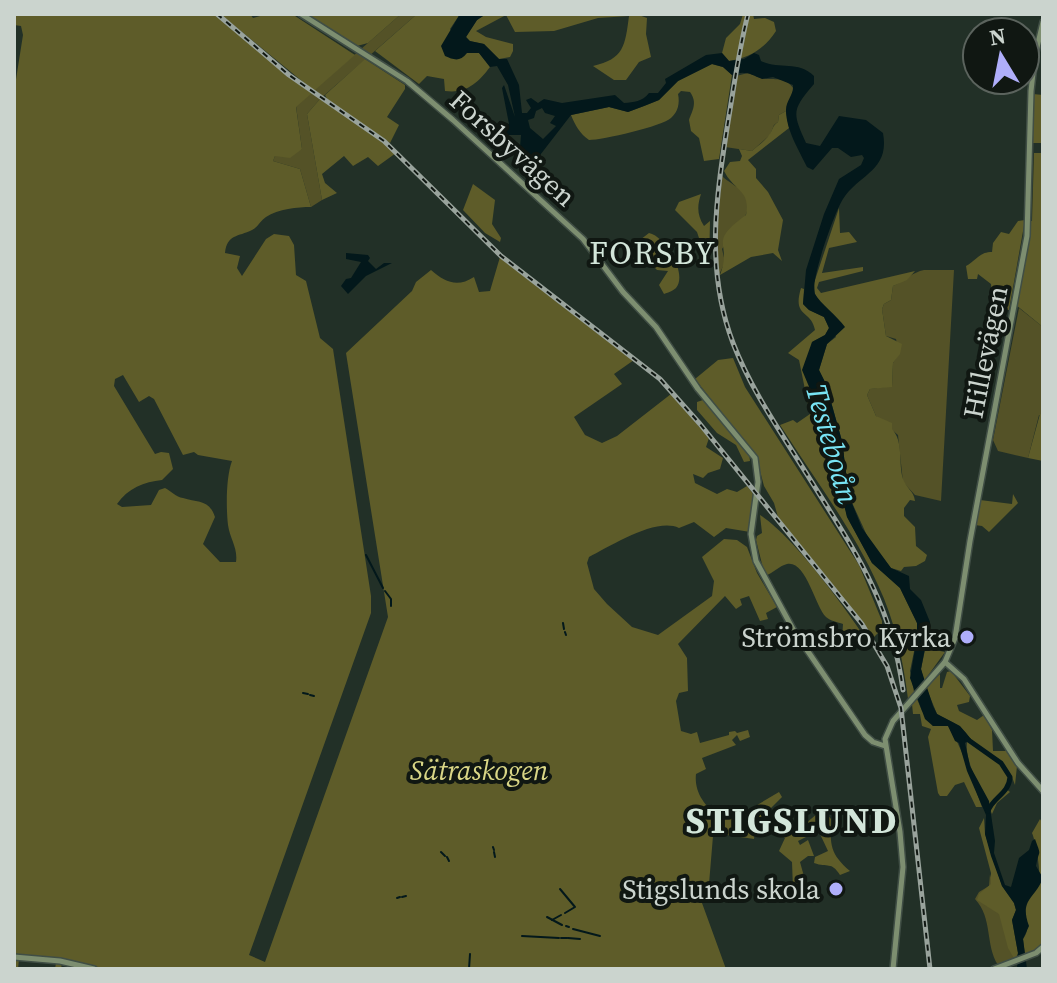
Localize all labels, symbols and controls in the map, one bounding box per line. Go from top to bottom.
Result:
north arrow [961,16,1041,96]
text: N [987,20,1008,52]
street label: Forsbyvägen [442,81,584,215]
district label: FORSBY [589,231,717,275]
street label: Hillevägen [954,282,1016,422]
water label: Testeboån [796,379,869,509]
place label: Strömsbro Kyrka [741,618,952,656]
marker: Strömsbro Kyrka [958,628,976,646]
park label: Sätraskogen [410,751,549,789]
district label: STIGSLUND [686,796,898,845]
place label: Stigslunds skola [622,870,821,908]
marker: Stigslunds skola [827,880,845,898]

